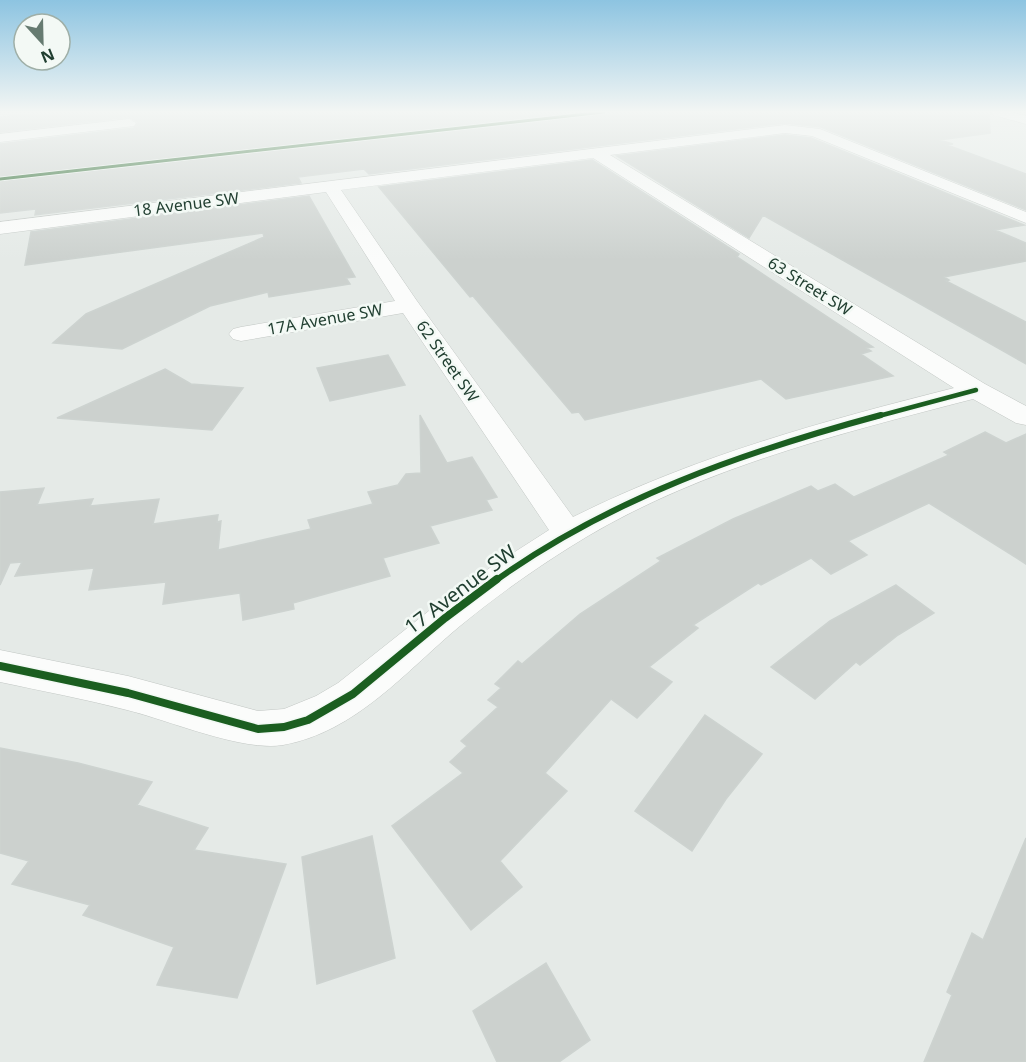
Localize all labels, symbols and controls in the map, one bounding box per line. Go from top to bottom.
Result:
north arrow [12,12,72,72]
text: N [37,43,58,69]
street label: 18 Avenue SW [132,187,240,221]
street label: 63 Street SW [764,252,856,321]
street label: 17A Avenue SW [266,298,384,340]
street label: 62 Street SW [412,316,484,406]
street label: 17 Avenue SW [399,538,522,640]

